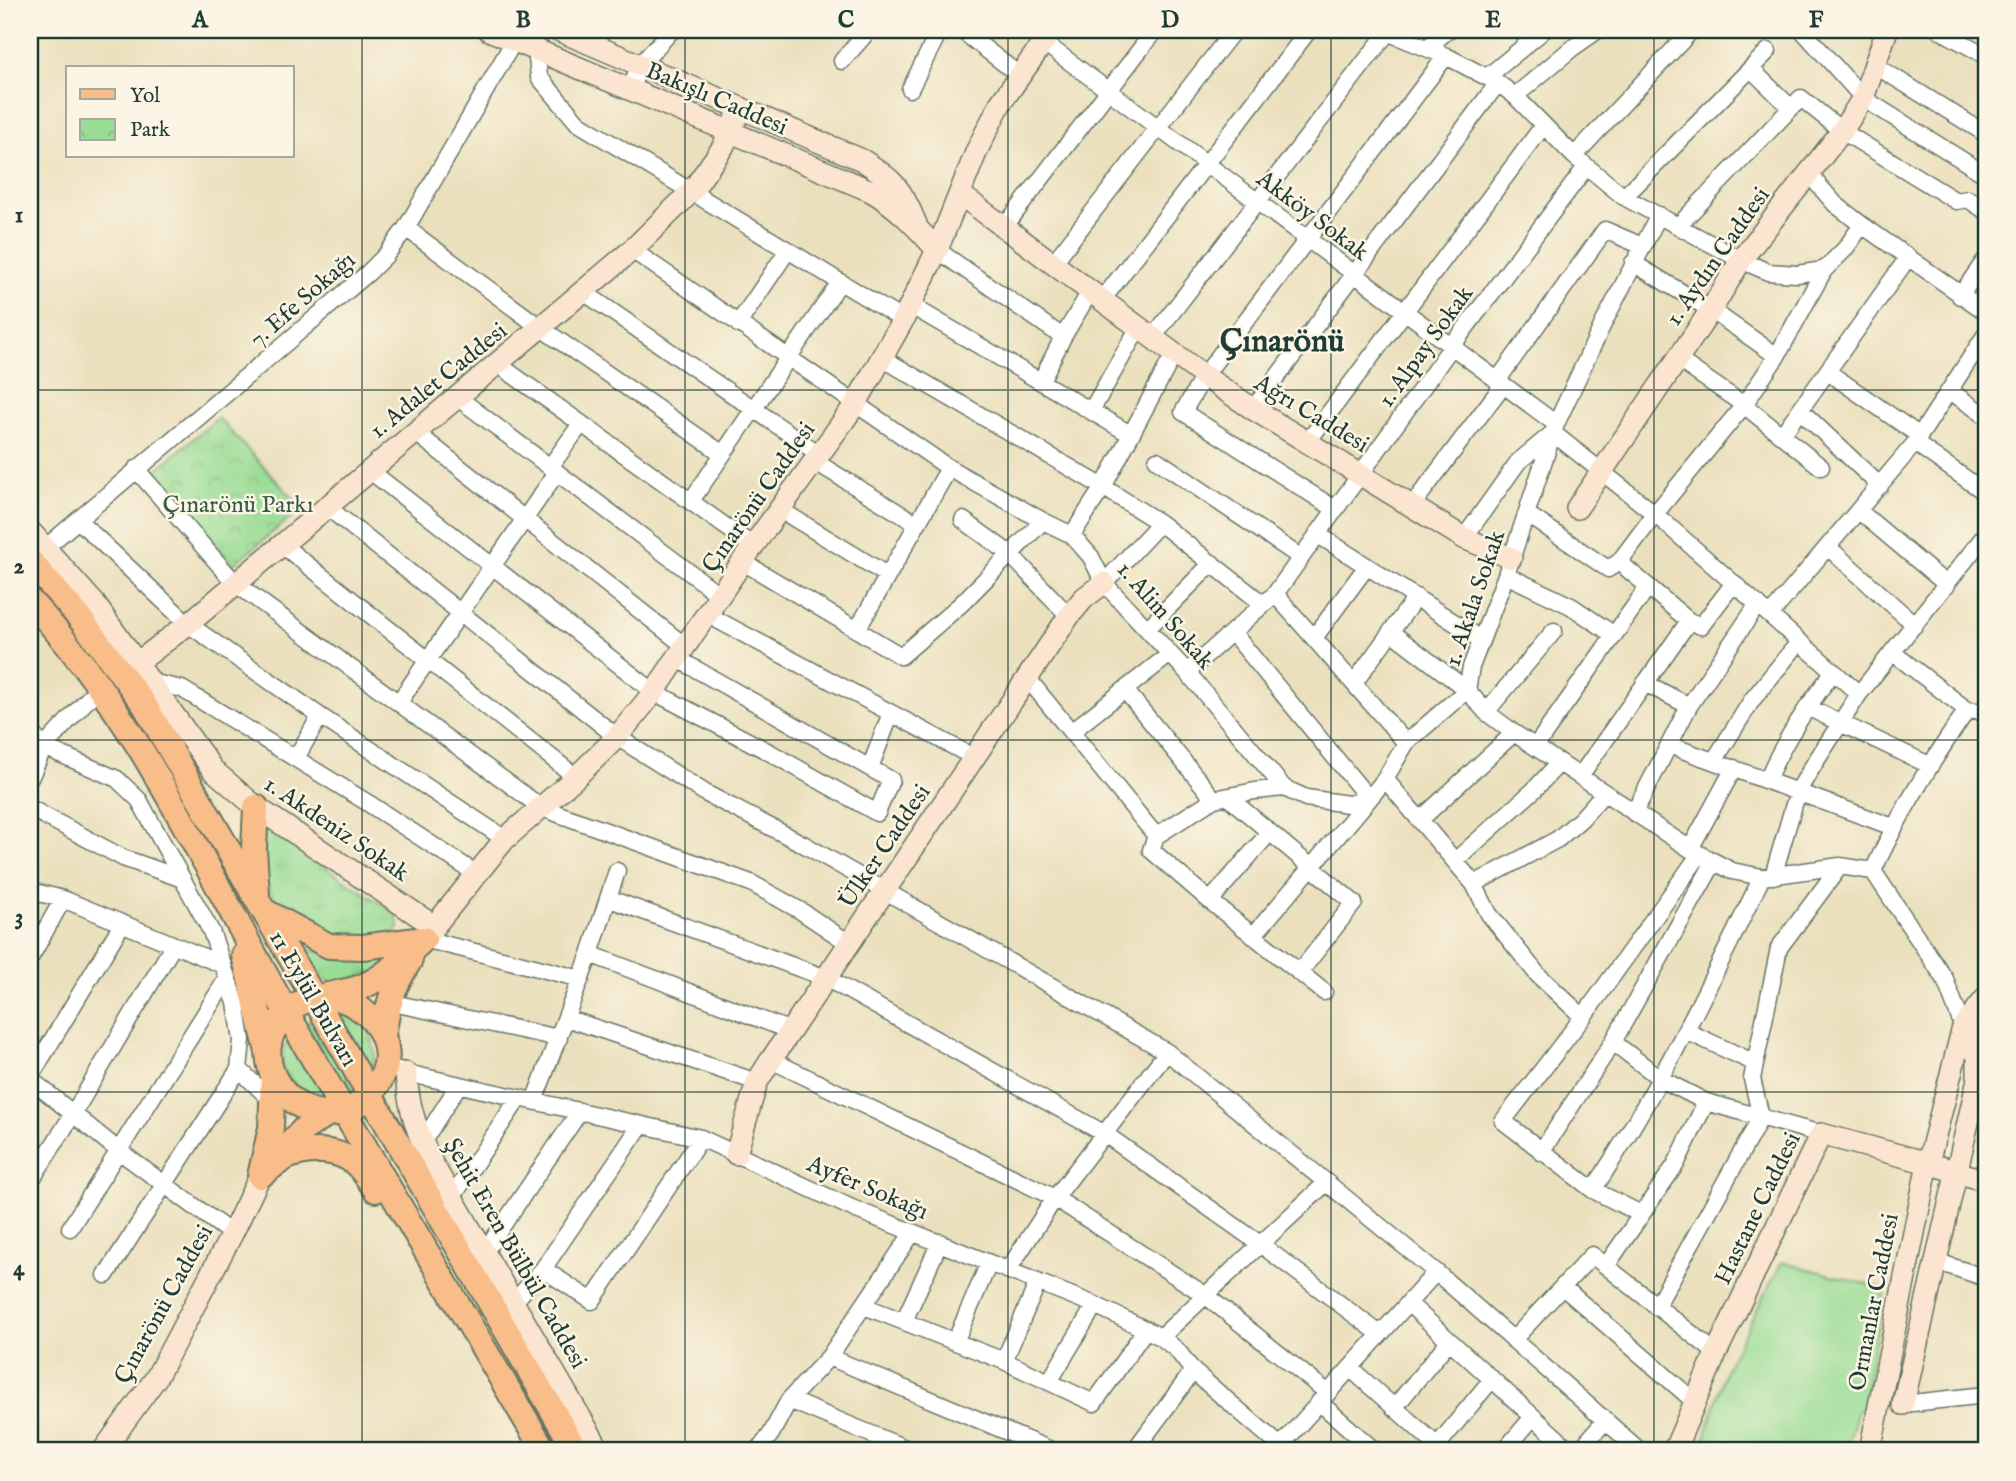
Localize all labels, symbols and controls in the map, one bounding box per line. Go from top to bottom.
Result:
text: A [191,6,209,35]
text: B [515,6,531,35]
text: C [838,6,855,35]
text: D [1161,6,1179,35]
text: E [1485,6,1501,35]
text: F [1809,6,1824,35]
street label: Bakışlı Caddesi [641,56,792,143]
legend [66,66,294,158]
text: Yol [130,83,160,110]
text: Park [130,117,171,144]
street label: Akköy Sokak [1249,163,1375,269]
street label: 1. Aydın Caddesi [1659,181,1778,332]
text: 1 [15,201,23,230]
street label: 7. Efe Sokağı [243,245,363,355]
street label: 1. Alpay Sokak [1371,280,1481,414]
street label: 1. Adalet Caddesi [364,316,514,446]
district label: Çınarönü [1220,322,1345,363]
street label: Ağrı Caddesi [1247,367,1374,461]
street label: Çınarönü Caddesi [696,416,823,580]
park label: Çınarönü Parkı [163,490,313,521]
street label: 1. Akala Sokak [1438,526,1513,671]
text: 2 [14,552,25,581]
street label: 1. Alim Sokak [1109,555,1220,677]
street label: 1. Akdeniz Sokak [258,769,415,889]
street label: Ülker Caddesi [832,779,938,915]
text: 3 [15,903,23,932]
street label: 11 Eylül Bulvarı [261,925,364,1073]
street label: Hastane Caddesi [1708,1127,1809,1290]
street label: Şehit Eren Bülbül Caddesi [436,1133,593,1375]
street label: Ayfer Sokağı [801,1149,933,1228]
street label: Ormanlar Caddesi [1842,1211,1907,1394]
street label: Çınarönü Caddesi [108,1220,221,1390]
text: 4 [13,1254,25,1283]

